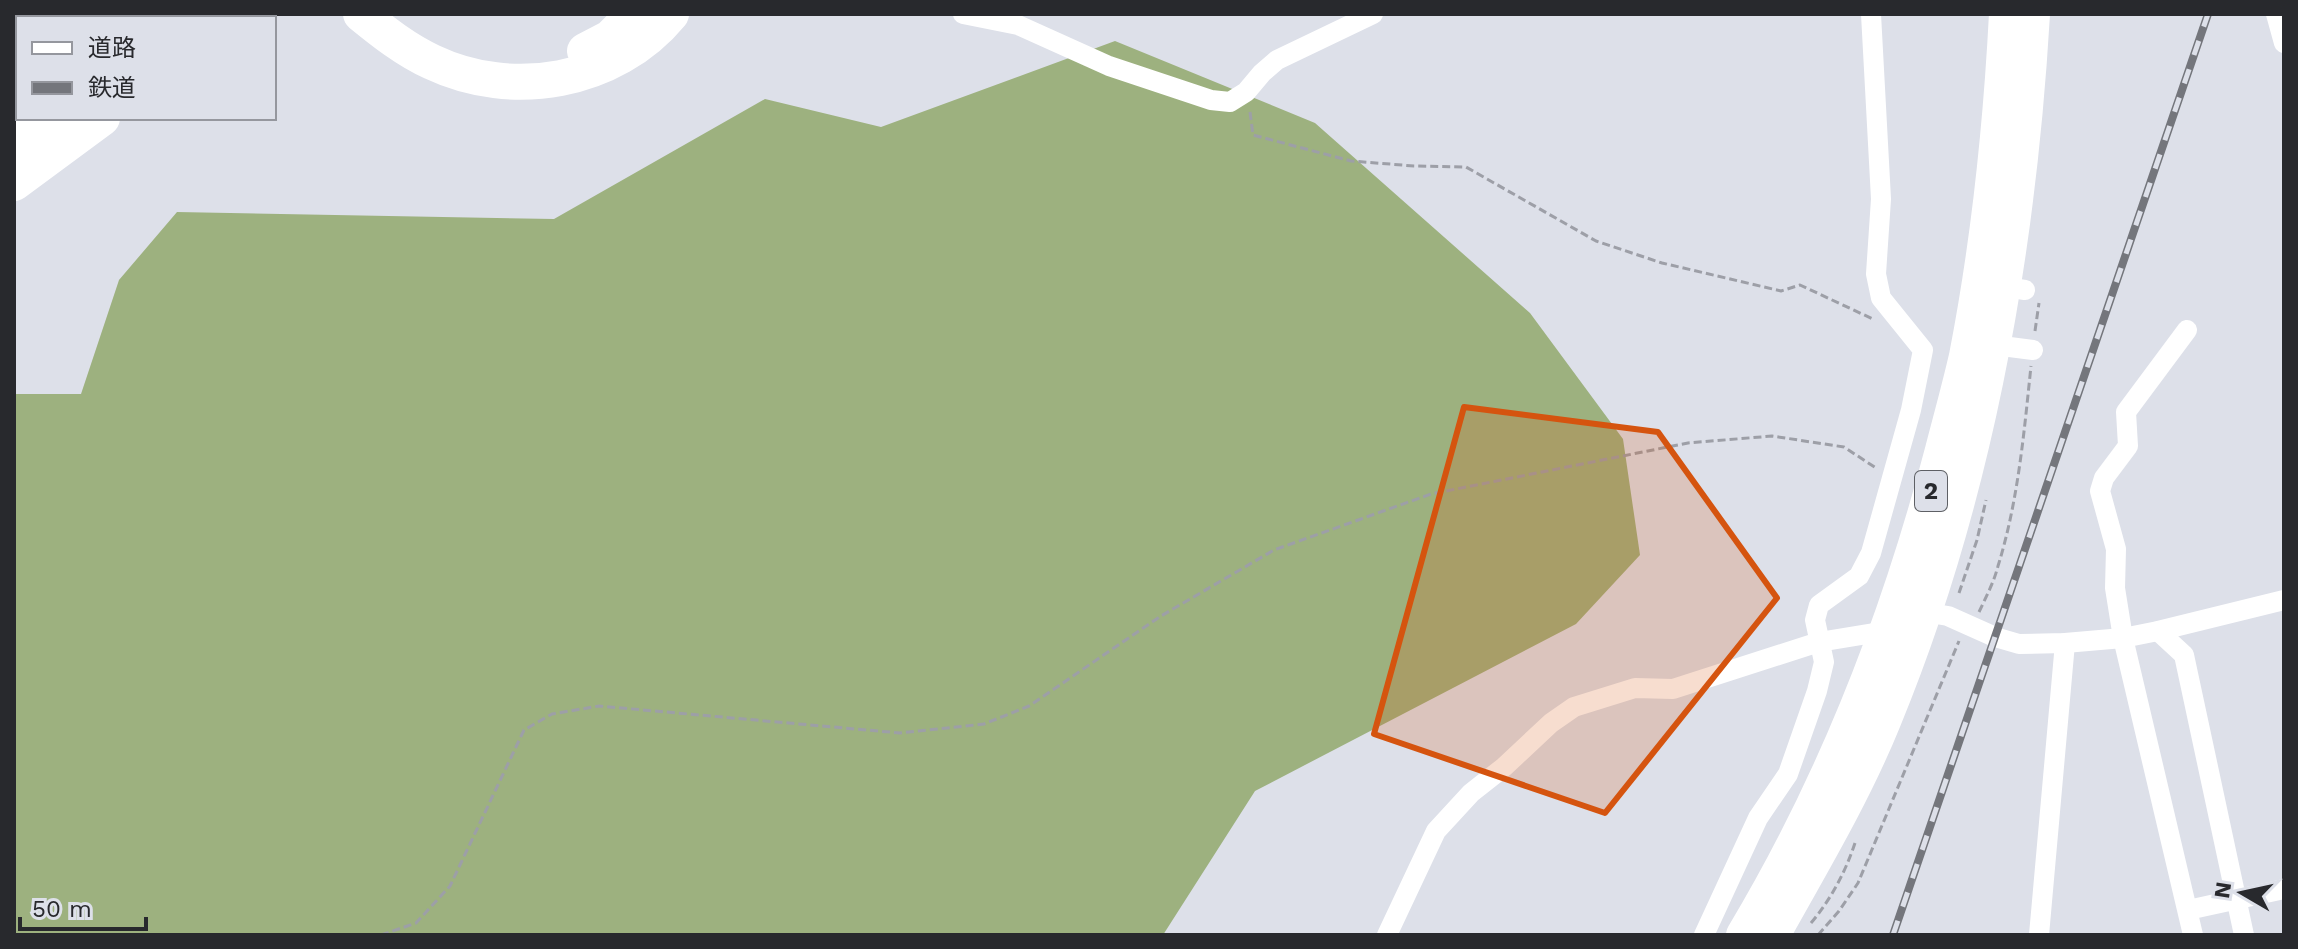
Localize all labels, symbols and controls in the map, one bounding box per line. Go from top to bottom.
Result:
legend [16,16,276,120]
text: 道路 [88,34,136,62]
text: 鉄道 [88,74,136,102]
road number: 2 [1915,471,1947,511]
north arrow [2202,853,2282,933]
text: N [2209,880,2236,900]
scale bar [20,881,146,931]
text: 50 m [32,895,92,923]

